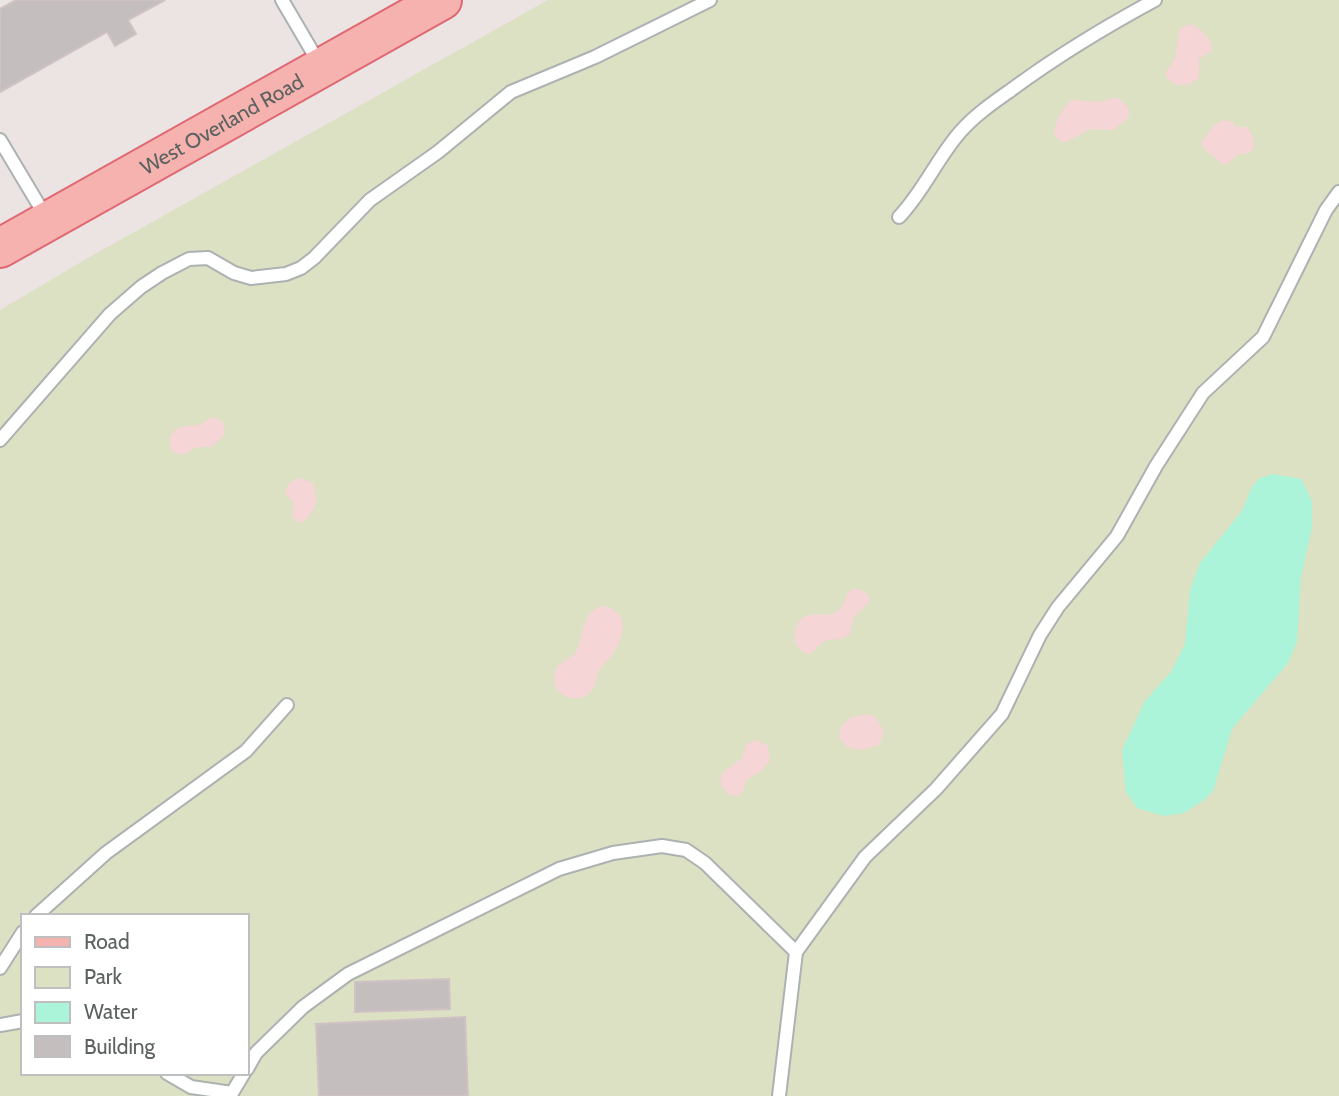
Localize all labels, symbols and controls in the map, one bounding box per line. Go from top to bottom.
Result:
street label: West Overland Road [136,68,307,179]
legend [21,914,248,1075]
text: Road [84,929,130,954]
text: Park [84,964,122,989]
text: Water [84,999,138,1024]
text: Building [84,1034,156,1059]

